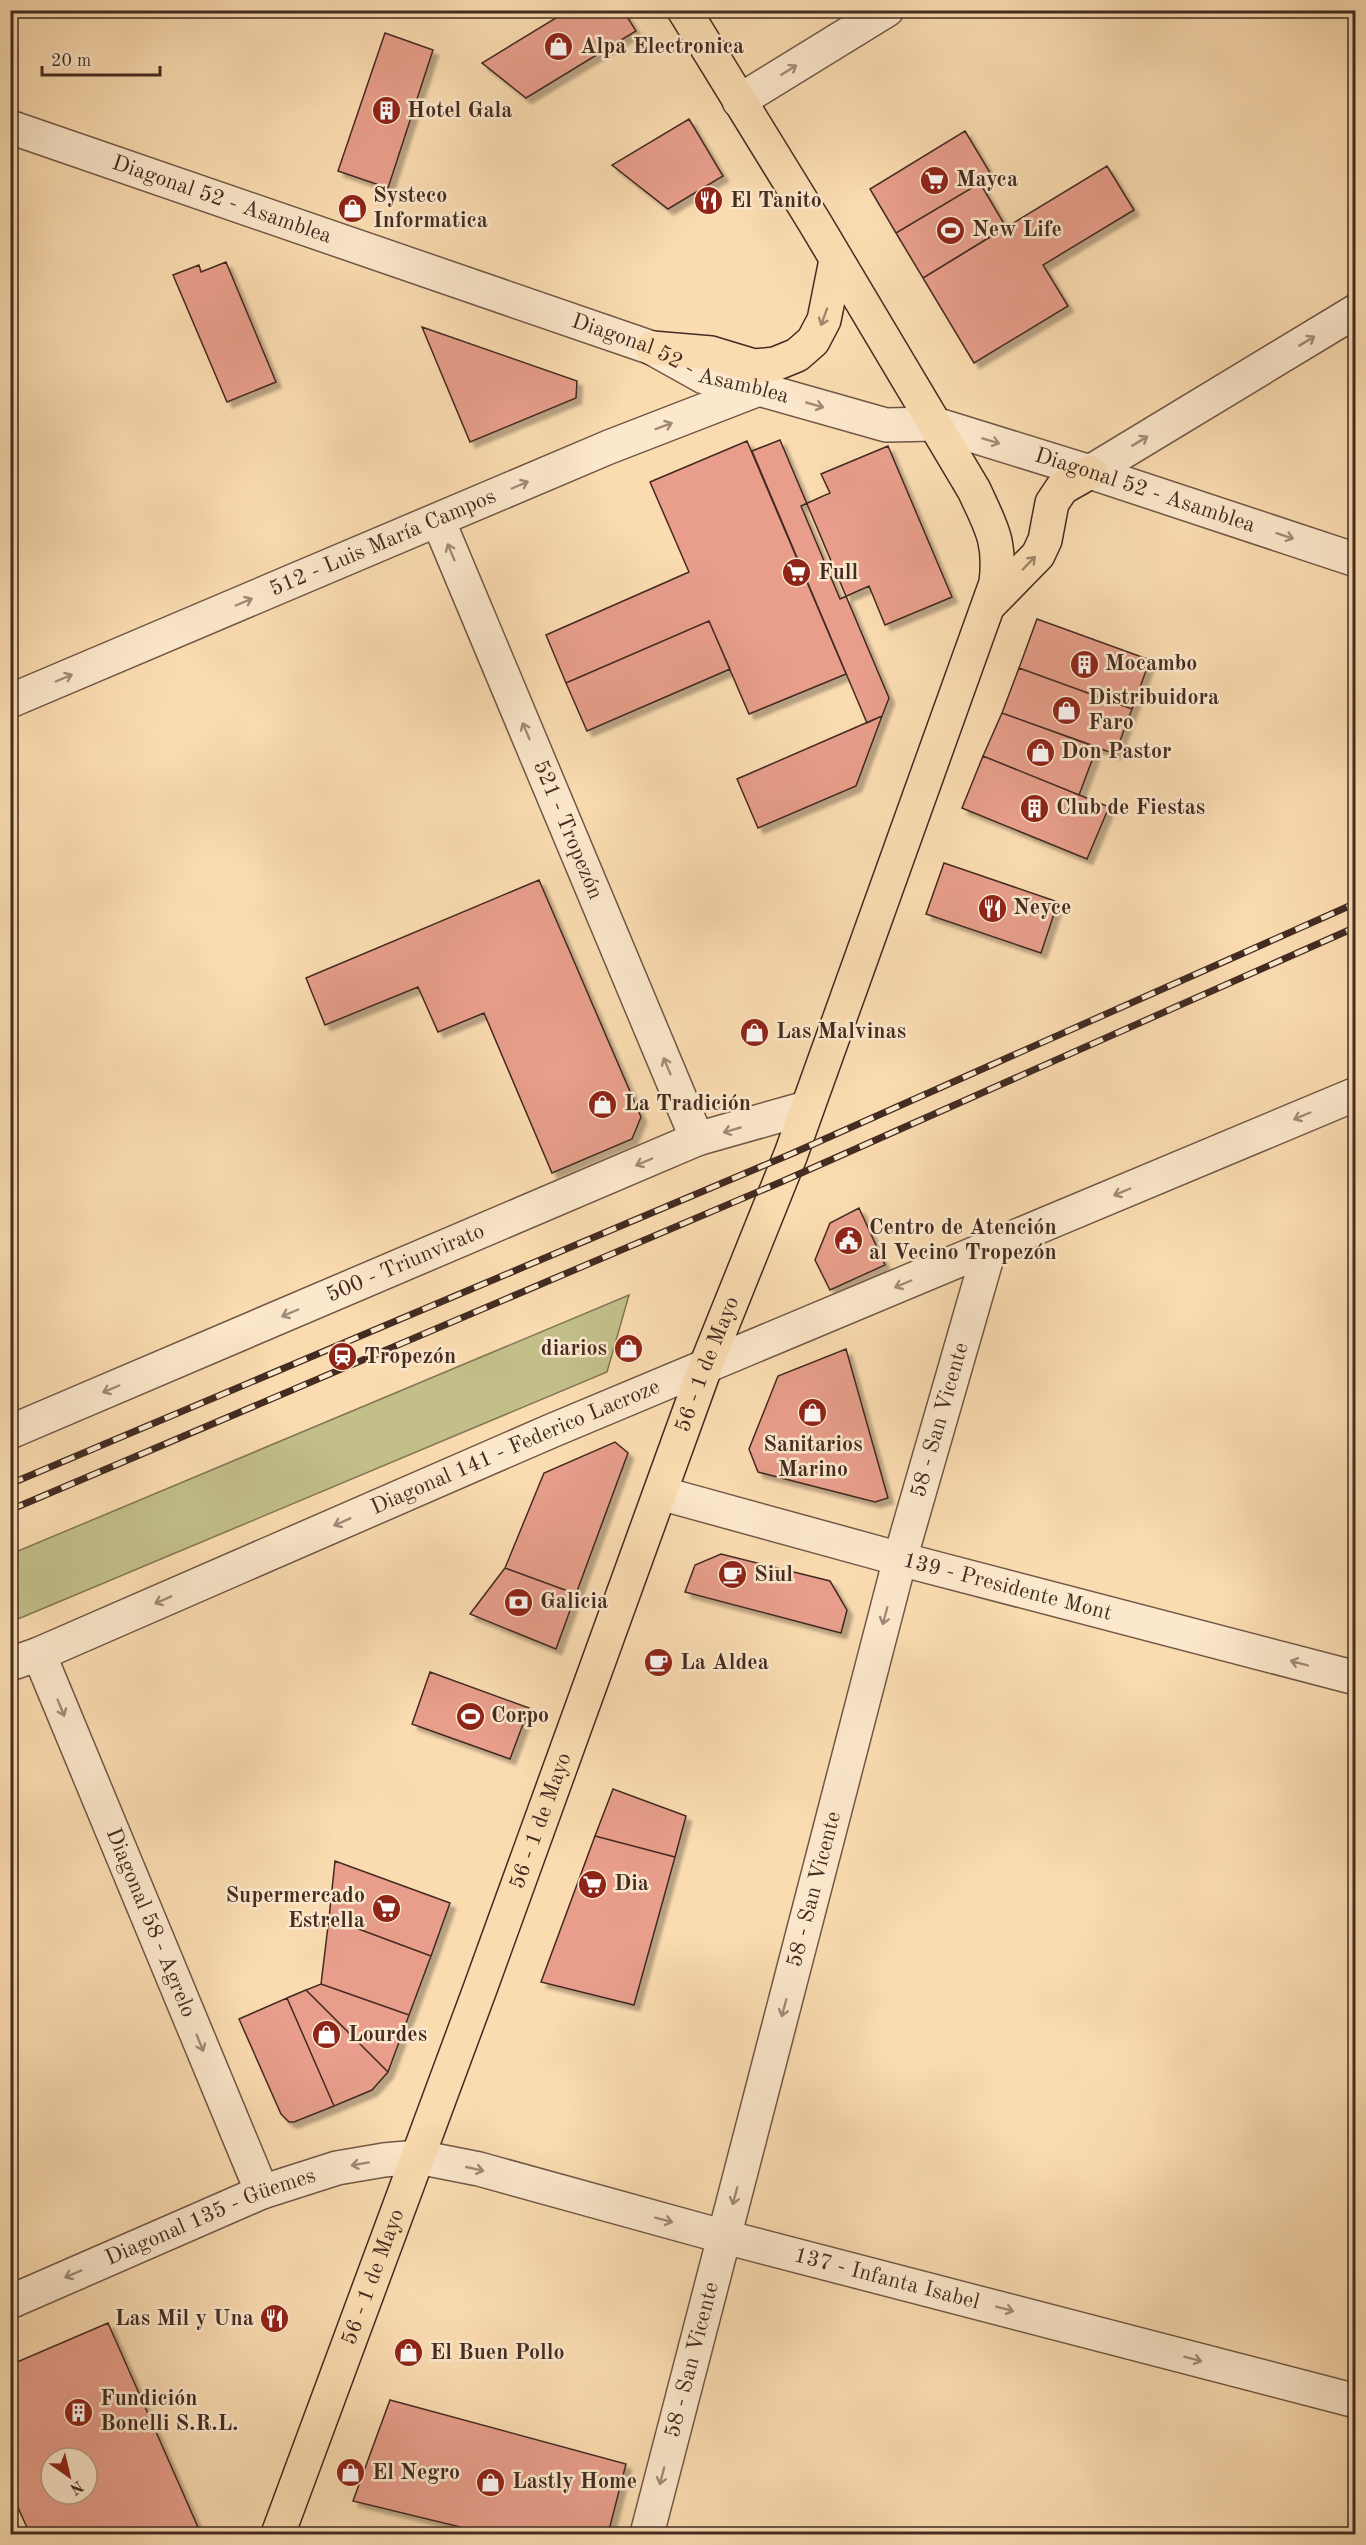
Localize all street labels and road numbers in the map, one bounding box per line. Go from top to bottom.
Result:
street label: Diagonal 52 - Asamblea [109,152,335,248]
street label: Diagonal 52 - Asamblea [569,310,791,408]
street label: Diagonal 52 - Asamblea [1032,445,1258,537]
street label: 512 - Luis María Campos [267,485,499,601]
street label: 521 - Tropezón [529,757,607,903]
street label: 500 - Triunvirato [323,1220,488,1307]
street label: 56 - 1 de Mayo [672,1293,744,1435]
street label: 58 - San Vicente [907,1340,973,1500]
street label: Diagonal 141 - Federico Lacroze [368,1376,663,1519]
street label: 139 - Presidente Mont [901,1549,1114,1625]
street label: 56 - 1 de Mayo [506,1750,576,1892]
street label: 58 - San Vicente [784,1809,845,1970]
street label: Diagonal 58 - Agrelo [102,1825,199,2021]
street label: Diagonal 135 - Güemes [102,2165,318,2270]
street label: 56 - 1 de Mayo [338,2206,408,2348]
street label: 137 - Infanta Isabel [792,2244,982,2314]
street label: 58 - San Vicente [661,2280,723,2440]

